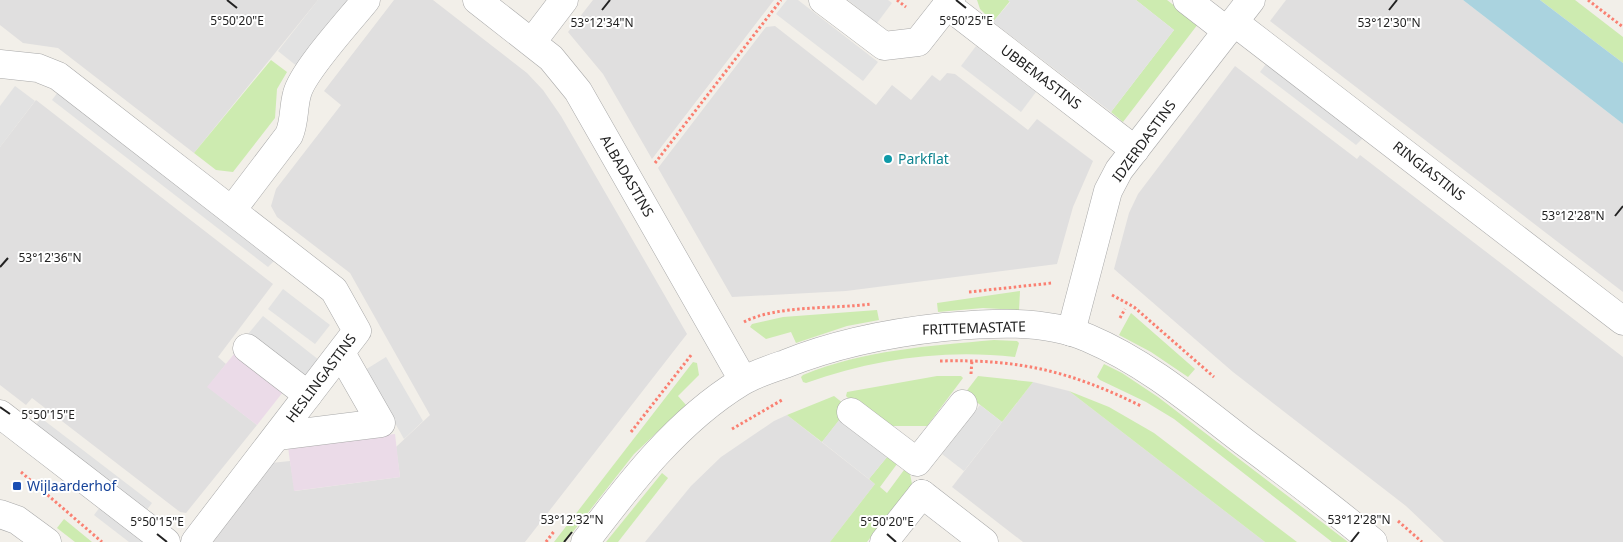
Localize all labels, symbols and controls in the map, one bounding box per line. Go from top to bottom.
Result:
text: 5°50'20"E [210,12,264,29]
text: 5°50'25"E [939,12,993,29]
text: 53°12'34"N [570,14,634,31]
text: 53°12'30"N [1357,14,1421,31]
street label: UBBEMASTINS [997,40,1086,113]
street label: IDZERDASTINS [1107,96,1180,185]
street label: ALBADASTINS [596,131,659,220]
street label: RINGIASTINS [1389,136,1469,205]
place label: Parkflat [898,149,949,168]
marker: Parkflat [882,153,894,165]
text: 53°12'28"N [1541,207,1605,224]
text: 53°12'36"N [18,249,82,266]
street label: FRITTEMASTATE [922,316,1026,339]
street label: HESLINGASTINS [281,329,360,426]
text: 5°50'15"E [21,406,75,423]
place label: Wijlaarderhof [27,476,117,495]
marker: Wijlaarderhof [11,480,23,492]
text: 53°12'32"N [540,511,604,528]
text: 53°12'28"N [1327,511,1391,528]
text: 5°50'15"E [130,513,184,530]
text: 5°50'20"E [860,513,914,530]

